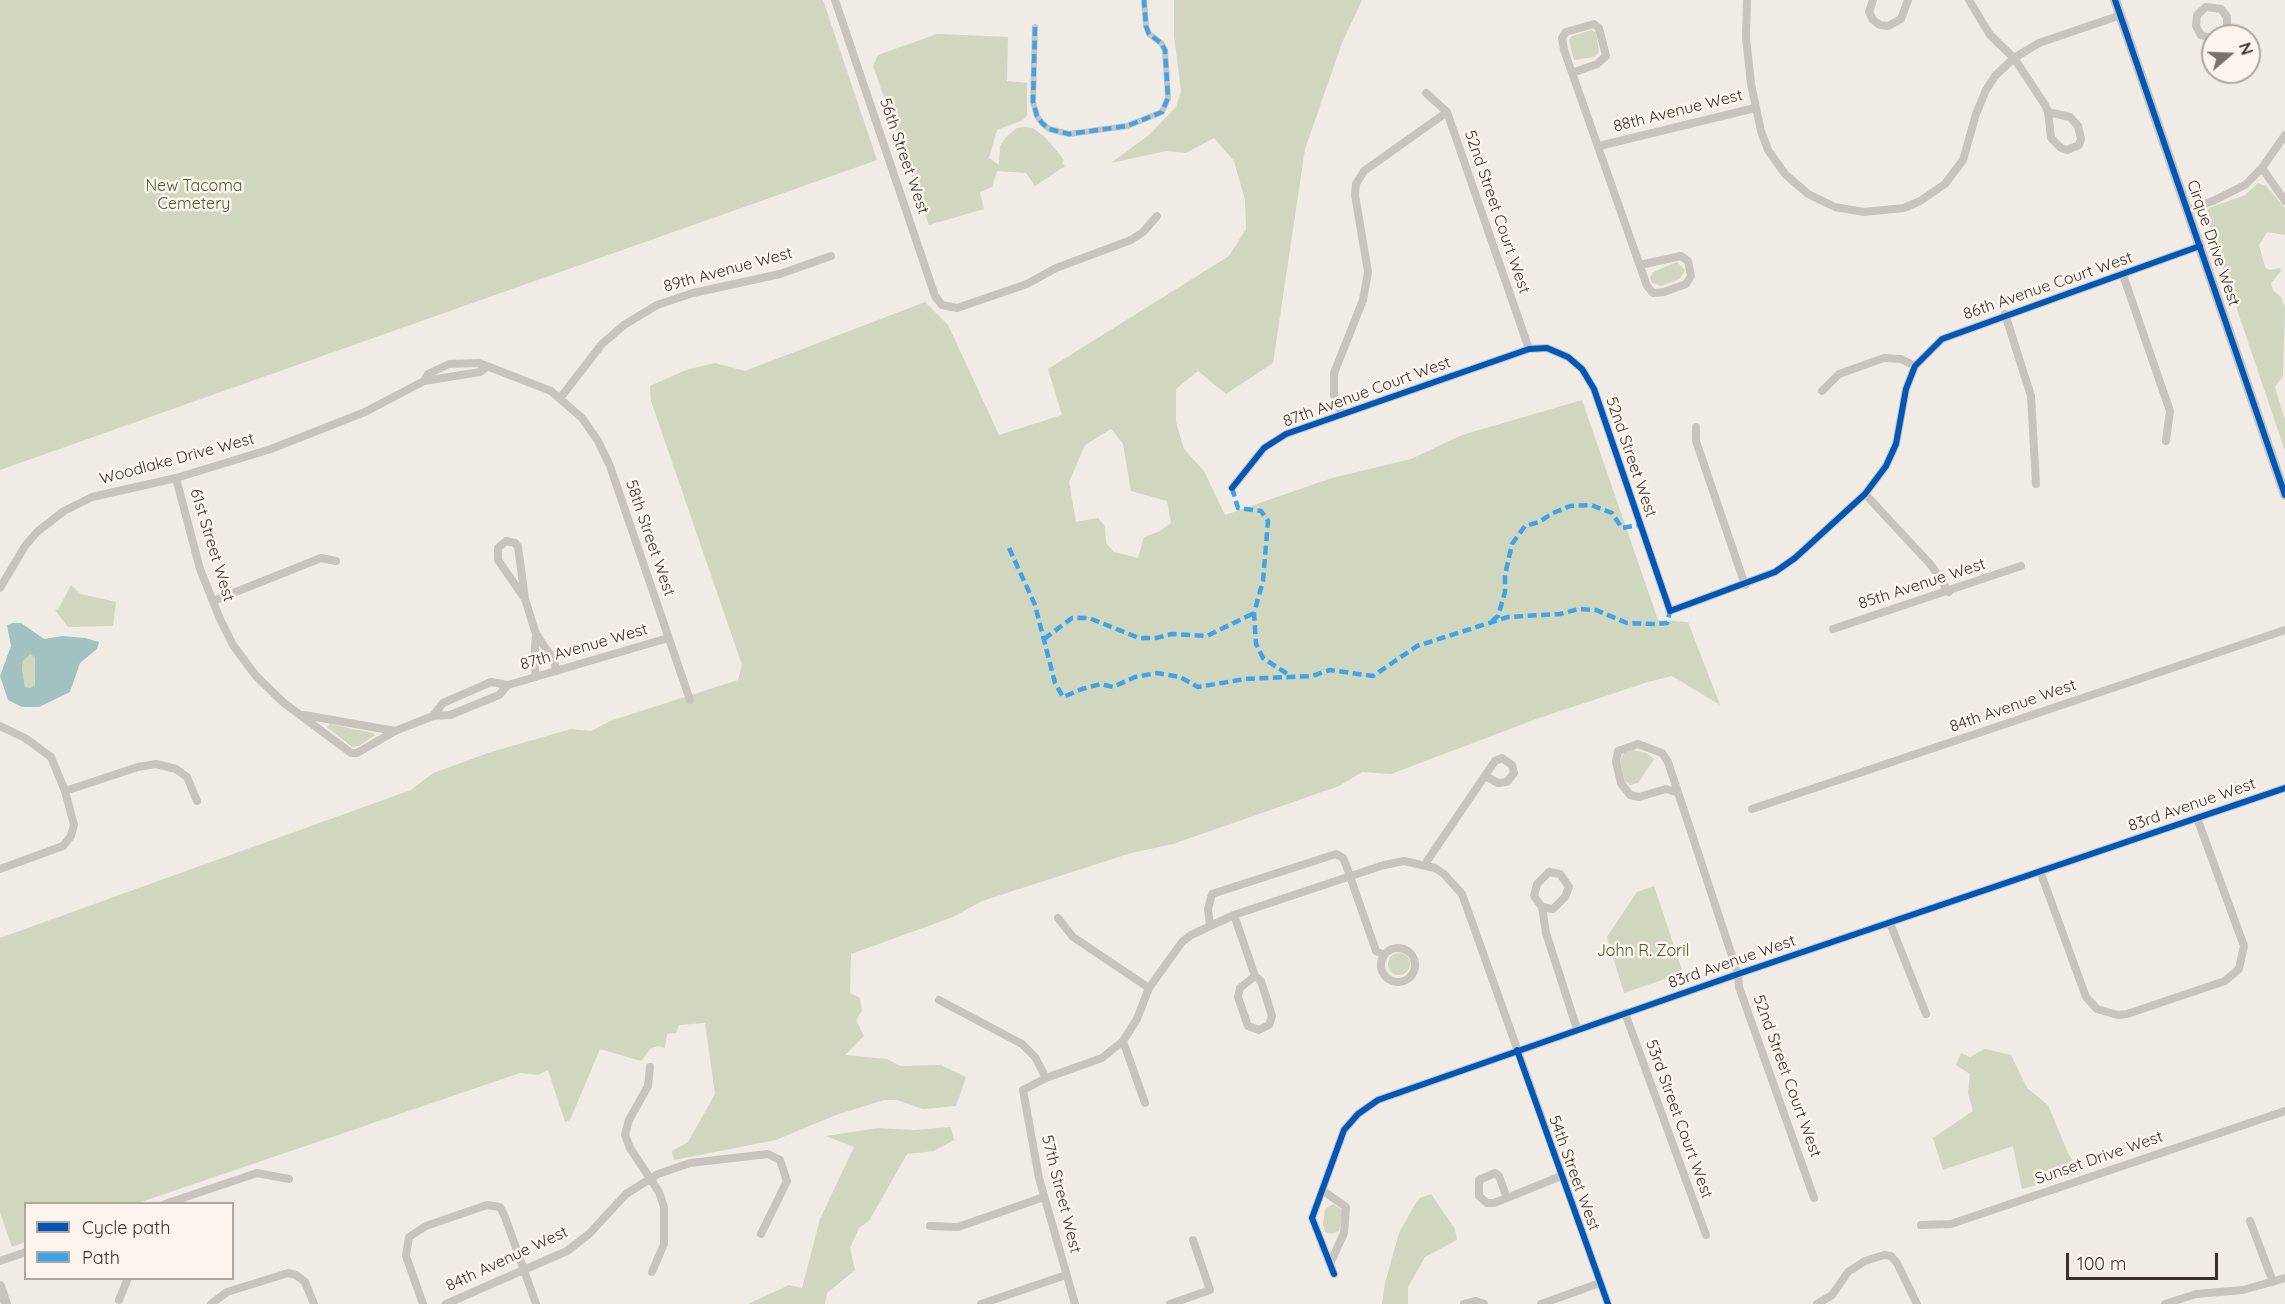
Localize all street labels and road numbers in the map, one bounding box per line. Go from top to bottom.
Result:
street label: 88th Avenue West [1611,86,1745,136]
street label: 56th Street West [875,95,933,217]
street label: 52nd Street Court West [1460,128,1534,296]
street label: Cirque Drive West [2182,177,2244,309]
street label: 89th Avenue West [661,244,795,296]
street label: 86th Avenue Court West [1961,248,2135,324]
street label: 87th Avenue Court West [1281,353,1453,431]
street label: 52nd Street West [1601,394,1661,520]
street label: Woodlake Drive West [98,429,256,489]
street label: 58th Street West [621,477,679,599]
street label: 61st Street West [186,486,238,604]
street label: 85th Avenue West [1856,554,1988,614]
street label: 87th Avenue West [518,620,650,674]
street label: 84th Avenue West [1947,675,2079,737]
street label: 83rd Avenue West [2126,774,2258,836]
street label: 83rd Avenue West [1666,931,1798,993]
street label: 52nd Street Court West [1749,992,1825,1160]
street label: 53rd Street Court West [1641,1037,1717,1201]
street label: 54th Street West [1544,1113,1604,1233]
street label: Sunset Drive West [2033,1127,2165,1189]
street label: 57th Street West [1037,1133,1085,1255]
street label: 84th Avenue West [443,1222,571,1296]

